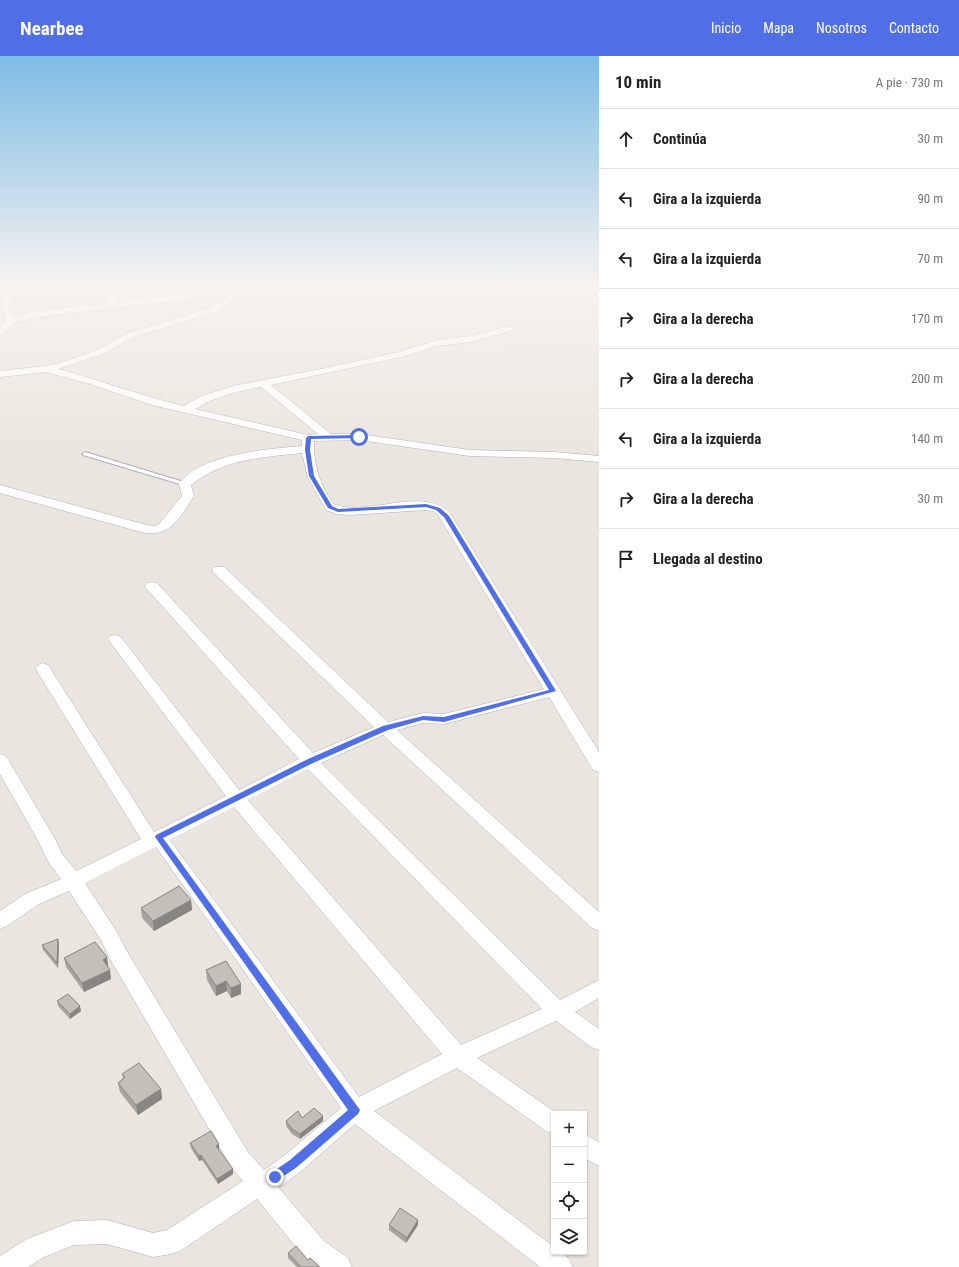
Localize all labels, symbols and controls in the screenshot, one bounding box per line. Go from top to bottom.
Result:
text: Nearbee [20,17,84,40]
text: Inicio [711,20,741,36]
text: Mapa [763,20,794,36]
text: Nosotros [816,20,867,36]
text: Contacto [889,20,939,36]
text: 10 min [615,72,661,92]
text: A pie · 730 m [876,75,943,90]
icon: ahead [615,128,637,150]
text: Continúa [653,130,707,148]
text: 30 m [917,131,943,146]
icon: left [615,188,637,210]
text: Gira a la izquierda [653,190,761,208]
text: 90 m [917,191,943,206]
icon: left [615,248,637,270]
text: Gira a la izquierda [653,250,761,268]
text: 70 m [917,251,943,266]
icon: right [615,308,637,330]
text: Gira a la derecha [653,310,754,328]
text: 170 m [911,311,943,326]
icon: right [615,368,637,390]
text: Gira a la derecha [653,370,754,388]
text: 200 m [911,371,943,386]
route start [350,428,368,446]
icon: left [615,428,637,450]
text: Gira a la izquierda [653,430,761,448]
text: 140 m [911,431,943,446]
icon: right [615,488,637,510]
text: Gira a la derecha [653,490,754,508]
text: 30 m [917,491,943,506]
icon: arrive [615,548,637,570]
text: Llegada al destino [653,550,763,568]
map controls [551,1111,587,1255]
button: + [551,1111,587,1147]
button: − [551,1147,587,1183]
route end [266,1168,284,1186]
button: locate [551,1183,587,1219]
button: layers [551,1219,587,1255]

